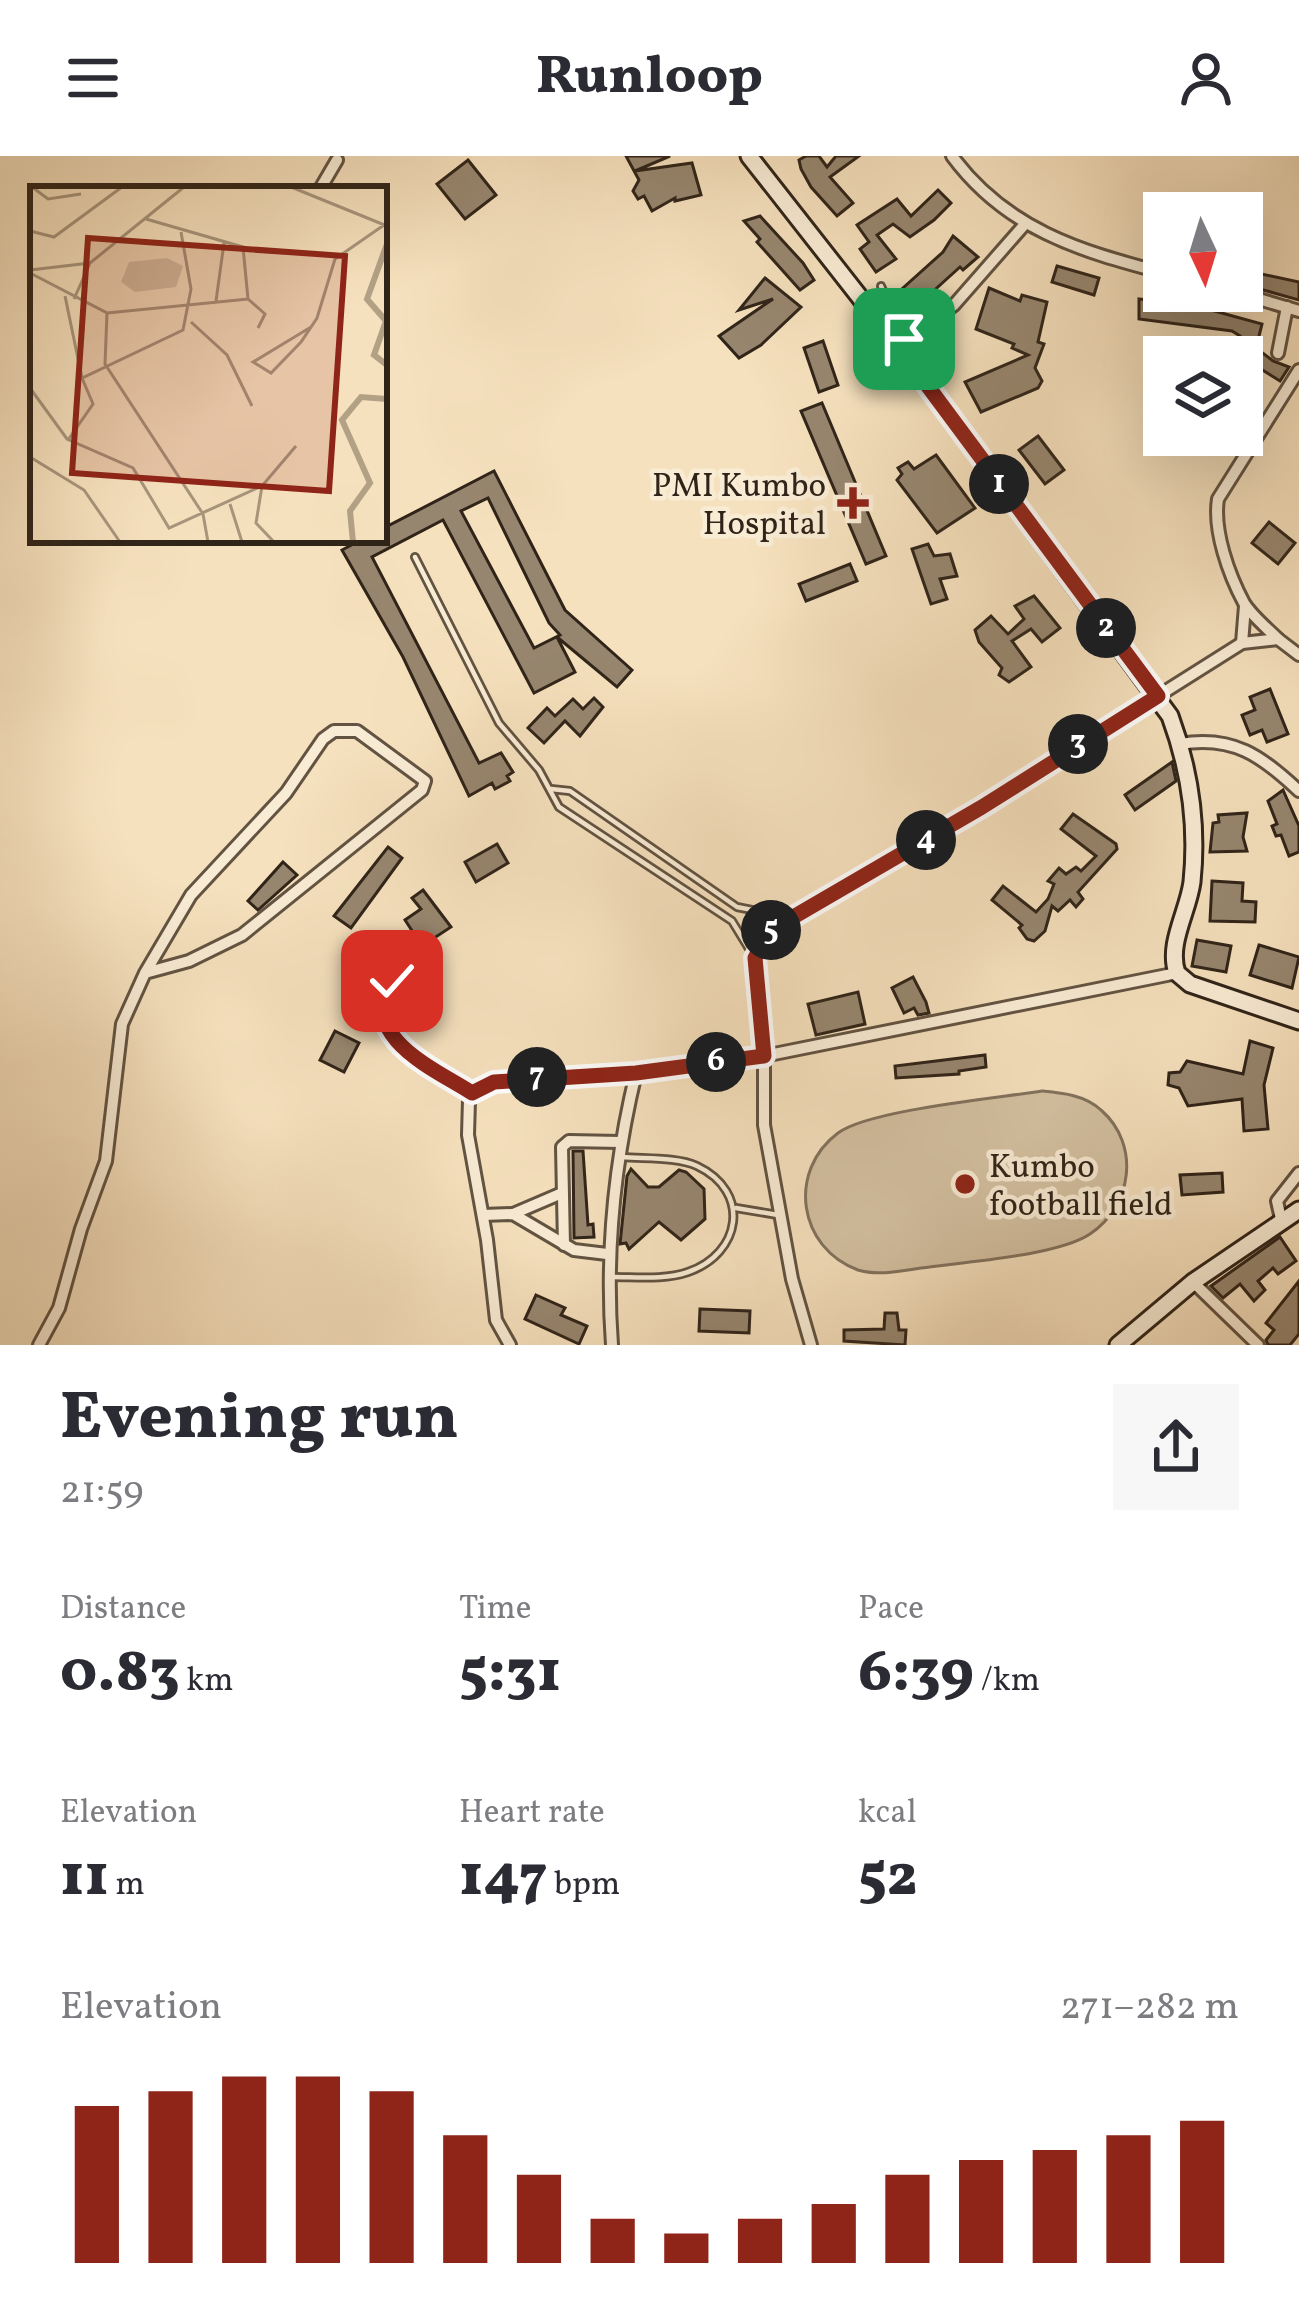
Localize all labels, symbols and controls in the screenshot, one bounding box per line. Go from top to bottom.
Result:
text: Runloop [536,41,763,116]
icon: menu [60,45,126,111]
icon: person [1173,45,1239,111]
inset map [30,186,387,543]
north arrow [1143,192,1263,312]
map controls [1143,192,1263,456]
pin [853,288,955,390]
icon: arrive [871,306,937,372]
button: layers [1143,336,1263,456]
pin: 1 [969,454,1029,514]
text: 1 [992,461,1006,507]
place label: PMI Kumbo Hospital [652,465,826,549]
marker: PMI Kumbo Hospital [837,487,869,519]
pin: 2 [1076,598,1136,658]
text: 2 [1097,605,1115,651]
pin: 3 [1048,714,1108,774]
text: 3 [1070,721,1086,767]
pin: 4 [896,810,956,870]
text: 4 [916,817,936,863]
pin: 5 [741,900,801,960]
text: 5 [763,907,779,953]
pin [341,930,443,1032]
icon: check [359,948,425,1014]
pin: 6 [686,1032,746,1092]
text: 6 [707,1039,725,1085]
pin: 7 [507,1047,567,1107]
text: 7 [529,1054,545,1100]
place label: Kumbo football field [989,1146,1173,1230]
marker: Kumbo football field [952,1171,978,1197]
text: Evening run [60,1374,459,1466]
button: share [1113,1384,1239,1510]
text: 21:59 [60,1465,144,1519]
text: Distance [60,1587,186,1633]
text: Time [459,1587,531,1633]
text: Pace [858,1587,924,1633]
text: 0.83 [60,1633,180,1716]
text: 5:31 [459,1633,561,1716]
text: 6:39 [858,1633,974,1716]
text: km [180,1659,234,1705]
text: /km [974,1659,1040,1705]
text: Elevation [60,1791,197,1837]
text: Heart rate [459,1791,605,1837]
text: kcal [858,1791,917,1837]
text: 11 [60,1837,109,1920]
text: 147 [459,1837,547,1920]
text: 52 [858,1837,918,1920]
text: m [109,1863,145,1909]
text: bpm [547,1863,620,1909]
text: Elevation [60,1981,222,2035]
text: 271–282 m [1060,1981,1239,2035]

